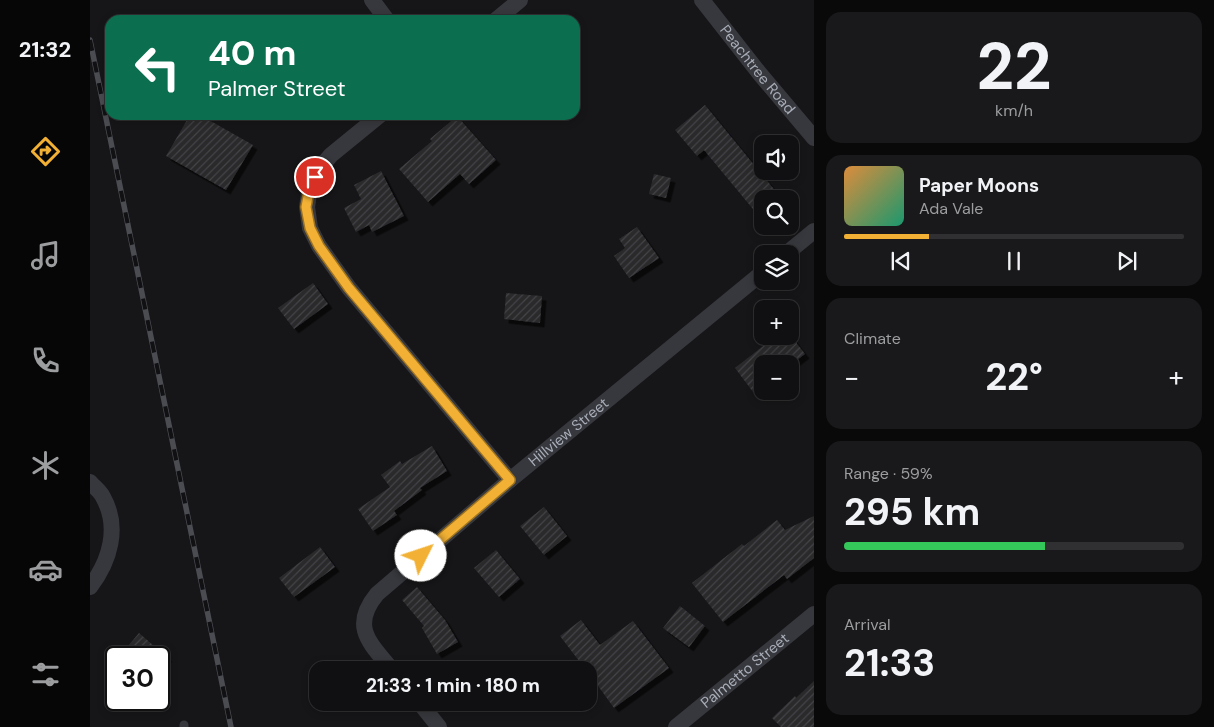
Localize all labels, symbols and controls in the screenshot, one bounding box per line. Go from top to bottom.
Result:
street label: Peachtree Road [715,21,800,118]
text: 22 [976,25,1052,109]
text: 40 m [208,30,297,76]
text: 21:32 [19,35,71,64]
icon: left [125,35,190,100]
text: Palmer Street [208,74,346,103]
text: km/h [995,100,1033,121]
icon: directions [28,134,63,169]
map controls [754,135,799,400]
button: sound [754,135,799,180]
pin [294,156,336,198]
icon: arrive [301,163,329,191]
text: Paper Moons [919,173,1039,198]
button: search [754,190,799,235]
text: Ada Vale [919,198,983,219]
icon: music [28,238,63,273]
button: layers [754,245,799,290]
icon: previous [887,247,915,275]
icon: pause [1000,247,1028,275]
icon: next [1113,247,1141,275]
button: + [754,300,799,345]
text: Climate [844,328,901,349]
icon: phone [28,343,63,378]
text: 22° [985,352,1043,402]
button: − [754,355,799,400]
text: − [844,359,859,396]
text: + [1169,359,1184,396]
street label: Hillview Street [524,393,613,471]
icon: climate [28,448,63,483]
text: Range · 59% [844,463,932,484]
text: 295 km [844,487,980,537]
position arrow [394,529,446,581]
icon: car [28,552,63,587]
text: Arrival [844,614,891,635]
street label: Palmetto Street [697,628,793,713]
text: 21:33 [844,638,935,688]
speed limit sign: 30 [105,646,170,711]
icon: filters [28,657,63,692]
text: 21:33 · 1 min · 180 m [366,673,540,698]

